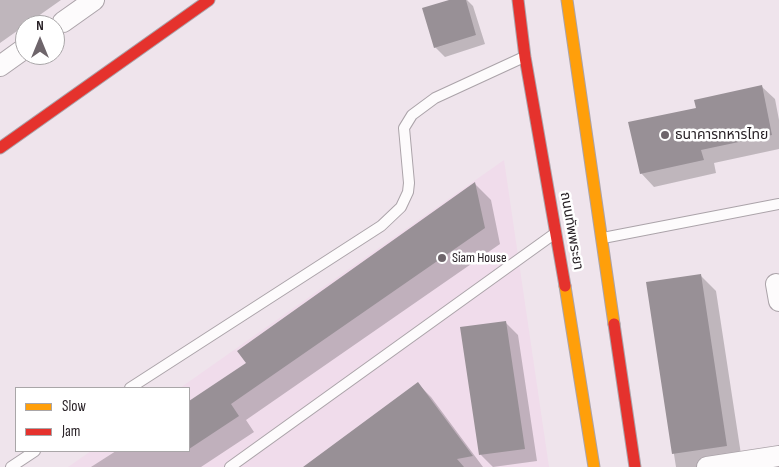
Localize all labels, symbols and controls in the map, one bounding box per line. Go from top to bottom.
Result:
north arrow [15,15,65,65]
text: N [36,17,44,34]
place label: ธนาคารทหารไทย [675,127,768,143]
marker: ธนาคารทหารไทย [659,129,671,141]
street label: ถนนทัพพระยา [556,191,586,271]
place label: Siam House [452,250,507,266]
marker: Siam House [436,252,448,264]
legend [15,387,190,452]
text: Slow [62,397,86,416]
text: Jam [62,422,80,441]

